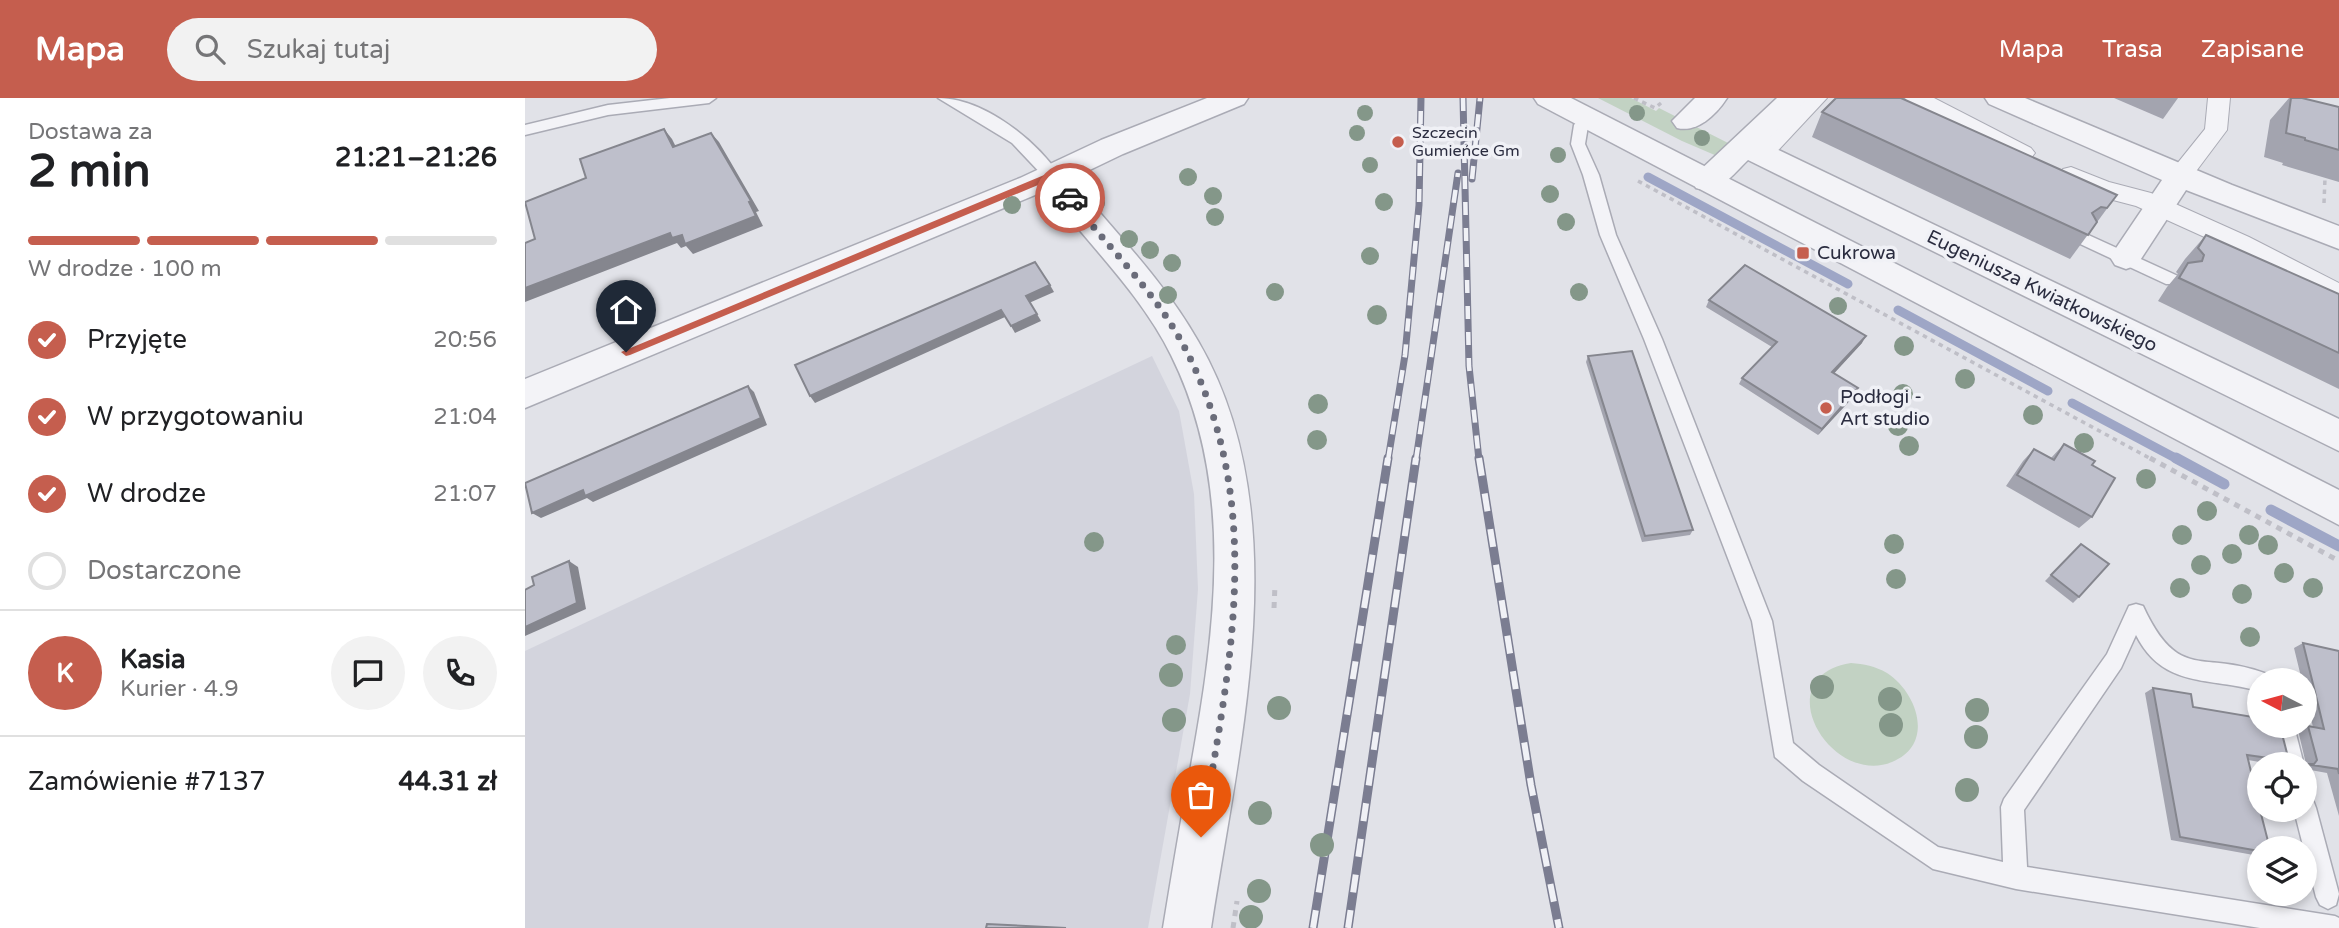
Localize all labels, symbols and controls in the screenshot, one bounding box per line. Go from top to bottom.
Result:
search box [167,18,657,81]
text: Mapa [35,30,125,69]
icon: search [191,30,229,68]
text: Szukaj tutaj [247,34,390,65]
text: Mapa [1999,35,2064,64]
text: Trasa [2102,35,2163,64]
text: Zapisane [2201,35,2304,64]
text: Dostawa za [28,118,153,146]
place label: Szczecin Gumieńce Gm [1412,123,1520,161]
marker: Szczecin Gumieńce Gm [1390,134,1406,150]
text: 21:21–21:26 [335,142,497,173]
text: 2 min [28,144,151,199]
courier [1035,163,1105,233]
icon: car [1051,179,1089,217]
street label: Eugeniusza Kwiatkowskiego [1923,226,2161,356]
place label: Cukrowa [1817,242,1896,264]
marker: Cukrowa [1795,245,1811,261]
text: W drodze · 100 m [28,255,222,283]
pin [596,280,656,352]
icon: home [607,291,645,329]
icon: check [28,321,66,359]
text: Przyjęte [87,324,187,355]
text: 20:56 [433,326,497,354]
place label: Podłogi - Art studio [1840,386,1930,430]
icon: check [28,398,66,436]
marker: Podłogi - Art studio [1818,400,1834,416]
text: W przygotowaniu [87,401,304,432]
text: 21:04 [433,403,497,431]
icon: check [28,475,66,513]
text: W drodze [87,478,206,509]
text: 21:07 [433,480,497,508]
text: Dostarczone [87,555,242,586]
button: chat [331,636,405,710]
button: phone [423,636,497,710]
text: Kasia [120,644,186,675]
text: K [56,658,74,689]
north arrow [2247,668,2317,738]
map controls [2247,668,2317,906]
text: Kurier · 4.9 [120,675,239,703]
button: locate [2247,752,2317,822]
pin [1171,765,1231,837]
text: Zamówienie #7137 [28,766,265,797]
text: 44.31 zł [398,766,497,797]
icon: bag [1182,776,1220,814]
button: layers [2247,836,2317,906]

